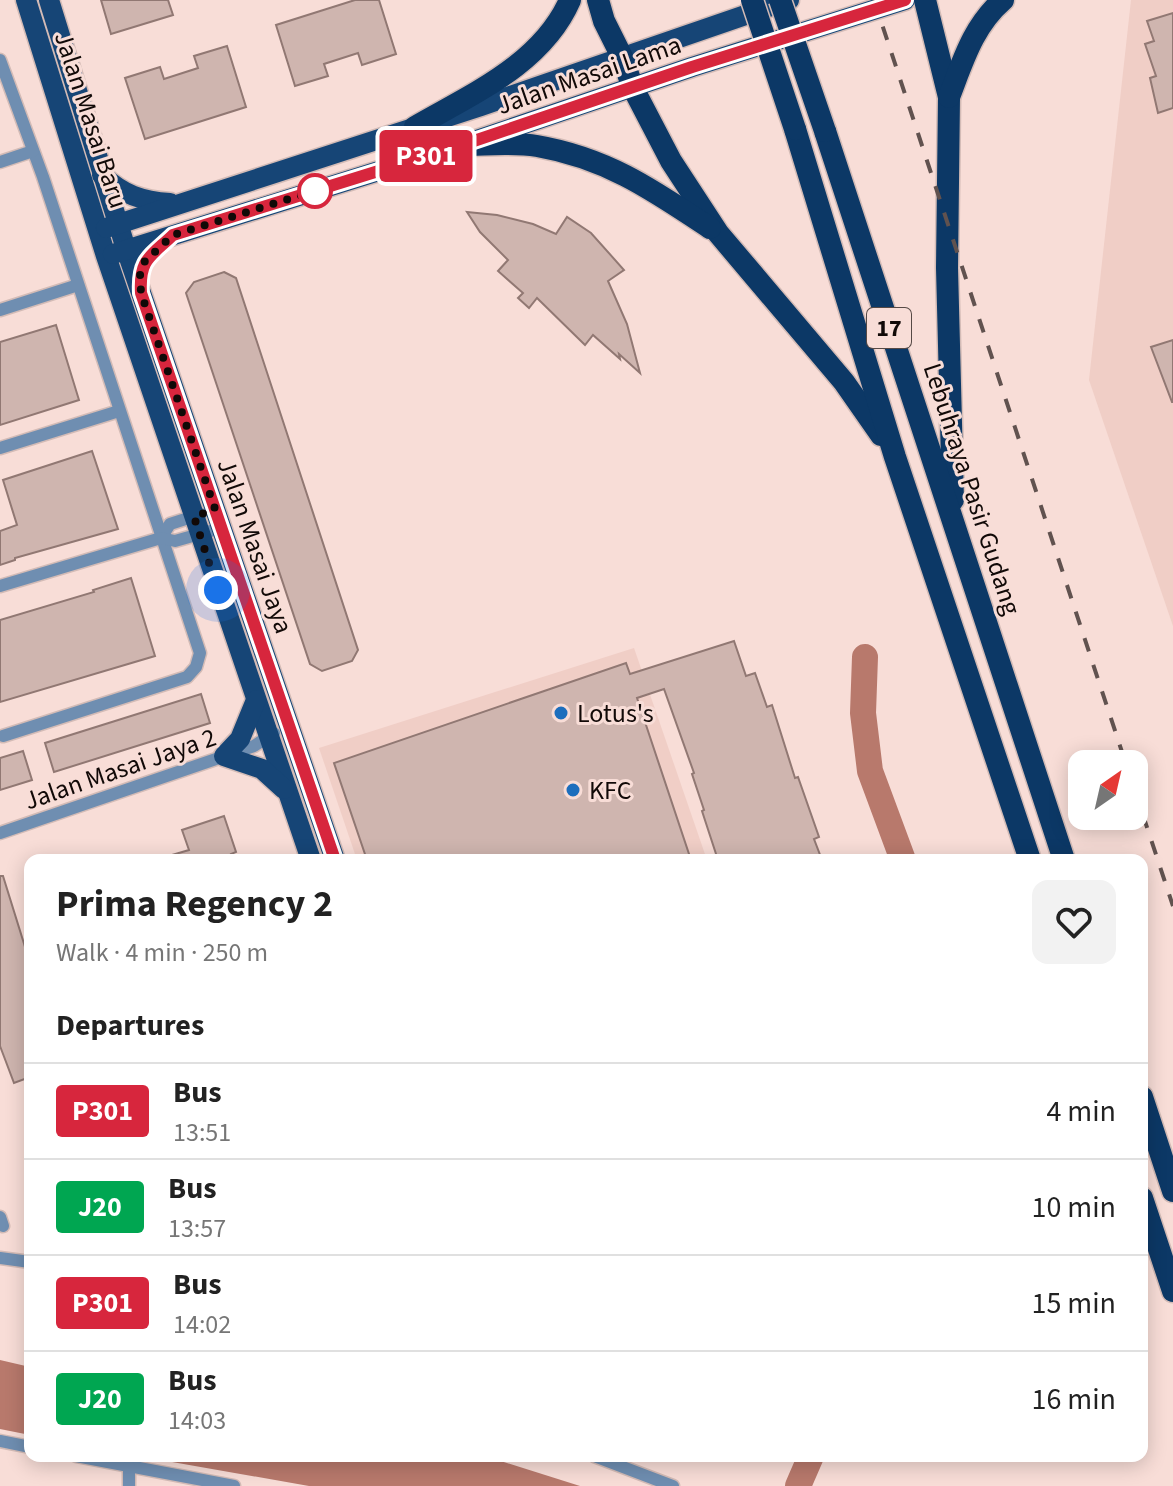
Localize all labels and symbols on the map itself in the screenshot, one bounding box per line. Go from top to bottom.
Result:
street label: Jalan Masai Lama [492,26,686,124]
street label: Jalan Masai Baru [45,27,137,213]
line badge: P301 [370,130,482,182]
unlabelled marker [298,174,332,208]
road number: 17 [867,308,911,348]
street label: Lebuhraya Pasir Gudang [914,358,1030,620]
street label: Jalan Masai Jaya [208,454,302,638]
your location [198,570,238,610]
place label: Lotus's [577,695,654,732]
marker: Lotus's [552,704,570,722]
street label: Jalan Masai Jaya 2 [19,719,221,819]
north arrow [1068,750,1148,830]
place label: KFC [589,772,631,809]
marker: KFC [564,781,582,799]

